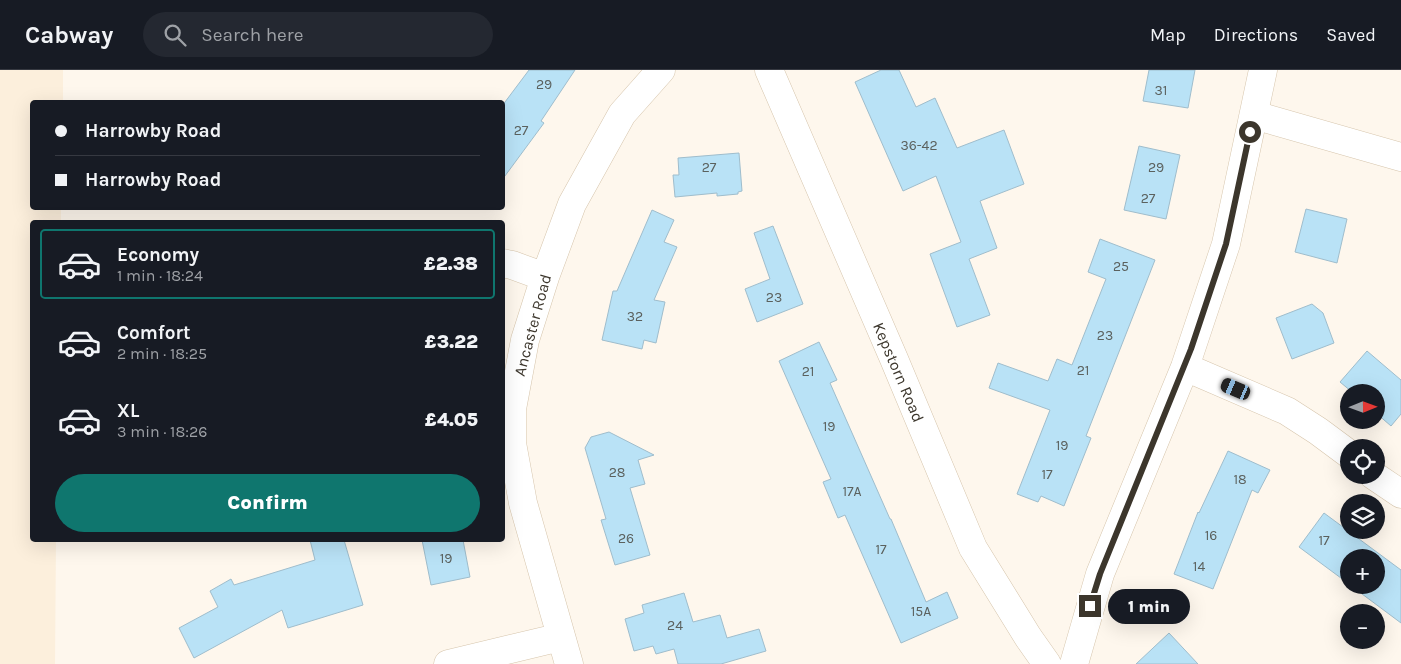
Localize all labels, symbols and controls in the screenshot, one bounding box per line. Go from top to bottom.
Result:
search box [143,12,493,57]
text: Cabway [25,21,113,49]
icon: search [161,21,189,49]
text: Search here [201,24,304,46]
text: Map [1150,24,1186,46]
text: Directions [1214,24,1298,46]
text: Saved [1326,24,1376,46]
house number: 29 [536,76,552,93]
house number: 31 [1155,82,1167,99]
text: Harrowby Road [85,120,221,142]
route start [1239,121,1261,143]
house number: 27 [514,122,529,139]
house number: 36-42 [900,137,938,154]
house number: 27 [702,159,717,176]
house number: 29 [1148,159,1164,176]
text: Harrowby Road [85,169,221,191]
house number: 27 [1141,190,1156,207]
icon: car [57,242,102,287]
text: Economy [117,244,199,266]
text: £2.38 [424,253,478,275]
house number: 25 [1113,258,1129,275]
text: 1 min · 18:24 [117,266,203,285]
street label: Ancaster Road [510,272,555,378]
house number: 23 [766,289,782,306]
house number: 32 [627,308,643,325]
street label: Kepstorn Road [869,319,928,425]
icon: car [57,320,102,365]
text: Comfort [117,322,191,344]
house number: 23 [1097,327,1113,344]
text: £3.22 [425,331,478,353]
text: 2 min · 18:25 [117,344,207,363]
house number: 21 [1077,362,1089,379]
house number: 21 [802,363,814,380]
car [1219,376,1252,402]
north arrow [1340,384,1385,429]
map controls [1340,384,1385,649]
icon: car [57,398,102,443]
text: XL [117,400,139,422]
text: £4.05 [425,409,478,431]
house number: 19 [823,418,835,435]
text: 3 min · 18:26 [117,422,207,441]
house number: 19 [1056,437,1068,454]
button: locate [1340,439,1385,484]
house number: 28 [609,464,625,481]
house number: 17 [1041,466,1053,483]
house number: 18 [1233,471,1247,488]
button: Confirm [55,474,480,532]
house number: 17A [842,483,862,500]
button: layers [1340,494,1385,539]
house number: 16 [1205,527,1217,544]
house number: 26 [618,530,634,547]
house number: 17 [1318,532,1330,549]
house number: 17 [875,541,887,558]
button: + [1340,549,1385,594]
house number: 19 [440,550,452,567]
house number: 14 [1193,558,1205,575]
callout: 1 min [1108,588,1190,624]
route end [1079,595,1101,617]
text: 1 min [1128,597,1170,616]
house number: 15A [911,603,931,620]
button: − [1340,604,1385,649]
house number: 24 [667,617,683,634]

